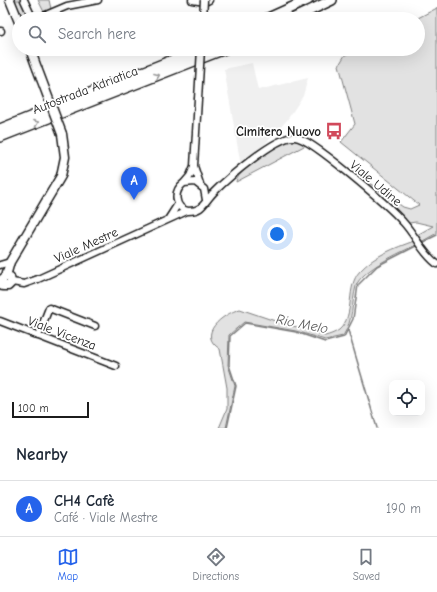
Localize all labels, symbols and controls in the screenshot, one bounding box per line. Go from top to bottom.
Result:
search box [12,12,425,56]
icon: search [26,23,48,45]
text: Search here [58,25,136,43]
street label: Autostrada Adriatica [30,63,140,117]
one-way arrow [154,72,161,80]
one-way arrow [33,120,40,128]
bus stop icon: Cimitero Nuovo [324,121,344,141]
place label: Cimitero Nuovo [236,124,321,139]
street label: Viale Udine [347,157,405,209]
pin: A [121,167,147,200]
street label: Viale Mestre [52,224,121,266]
your location [267,224,287,244]
water label: Rio Melo [274,311,330,337]
street label: Viale Vicenza [26,313,98,353]
map controls [389,380,425,416]
button: locate [389,380,425,416]
scale bar [12,400,89,419]
text: 100 m [18,402,49,415]
text: Nearby [16,445,67,464]
text: CH4 Cafè [54,492,114,510]
text: A [25,501,33,516]
text: 190 m [386,501,421,516]
text: Café · Viale Mestre [54,510,158,525]
tab: Map [57,546,79,583]
tab: Directions [193,546,239,583]
tab: Saved [353,546,380,583]

